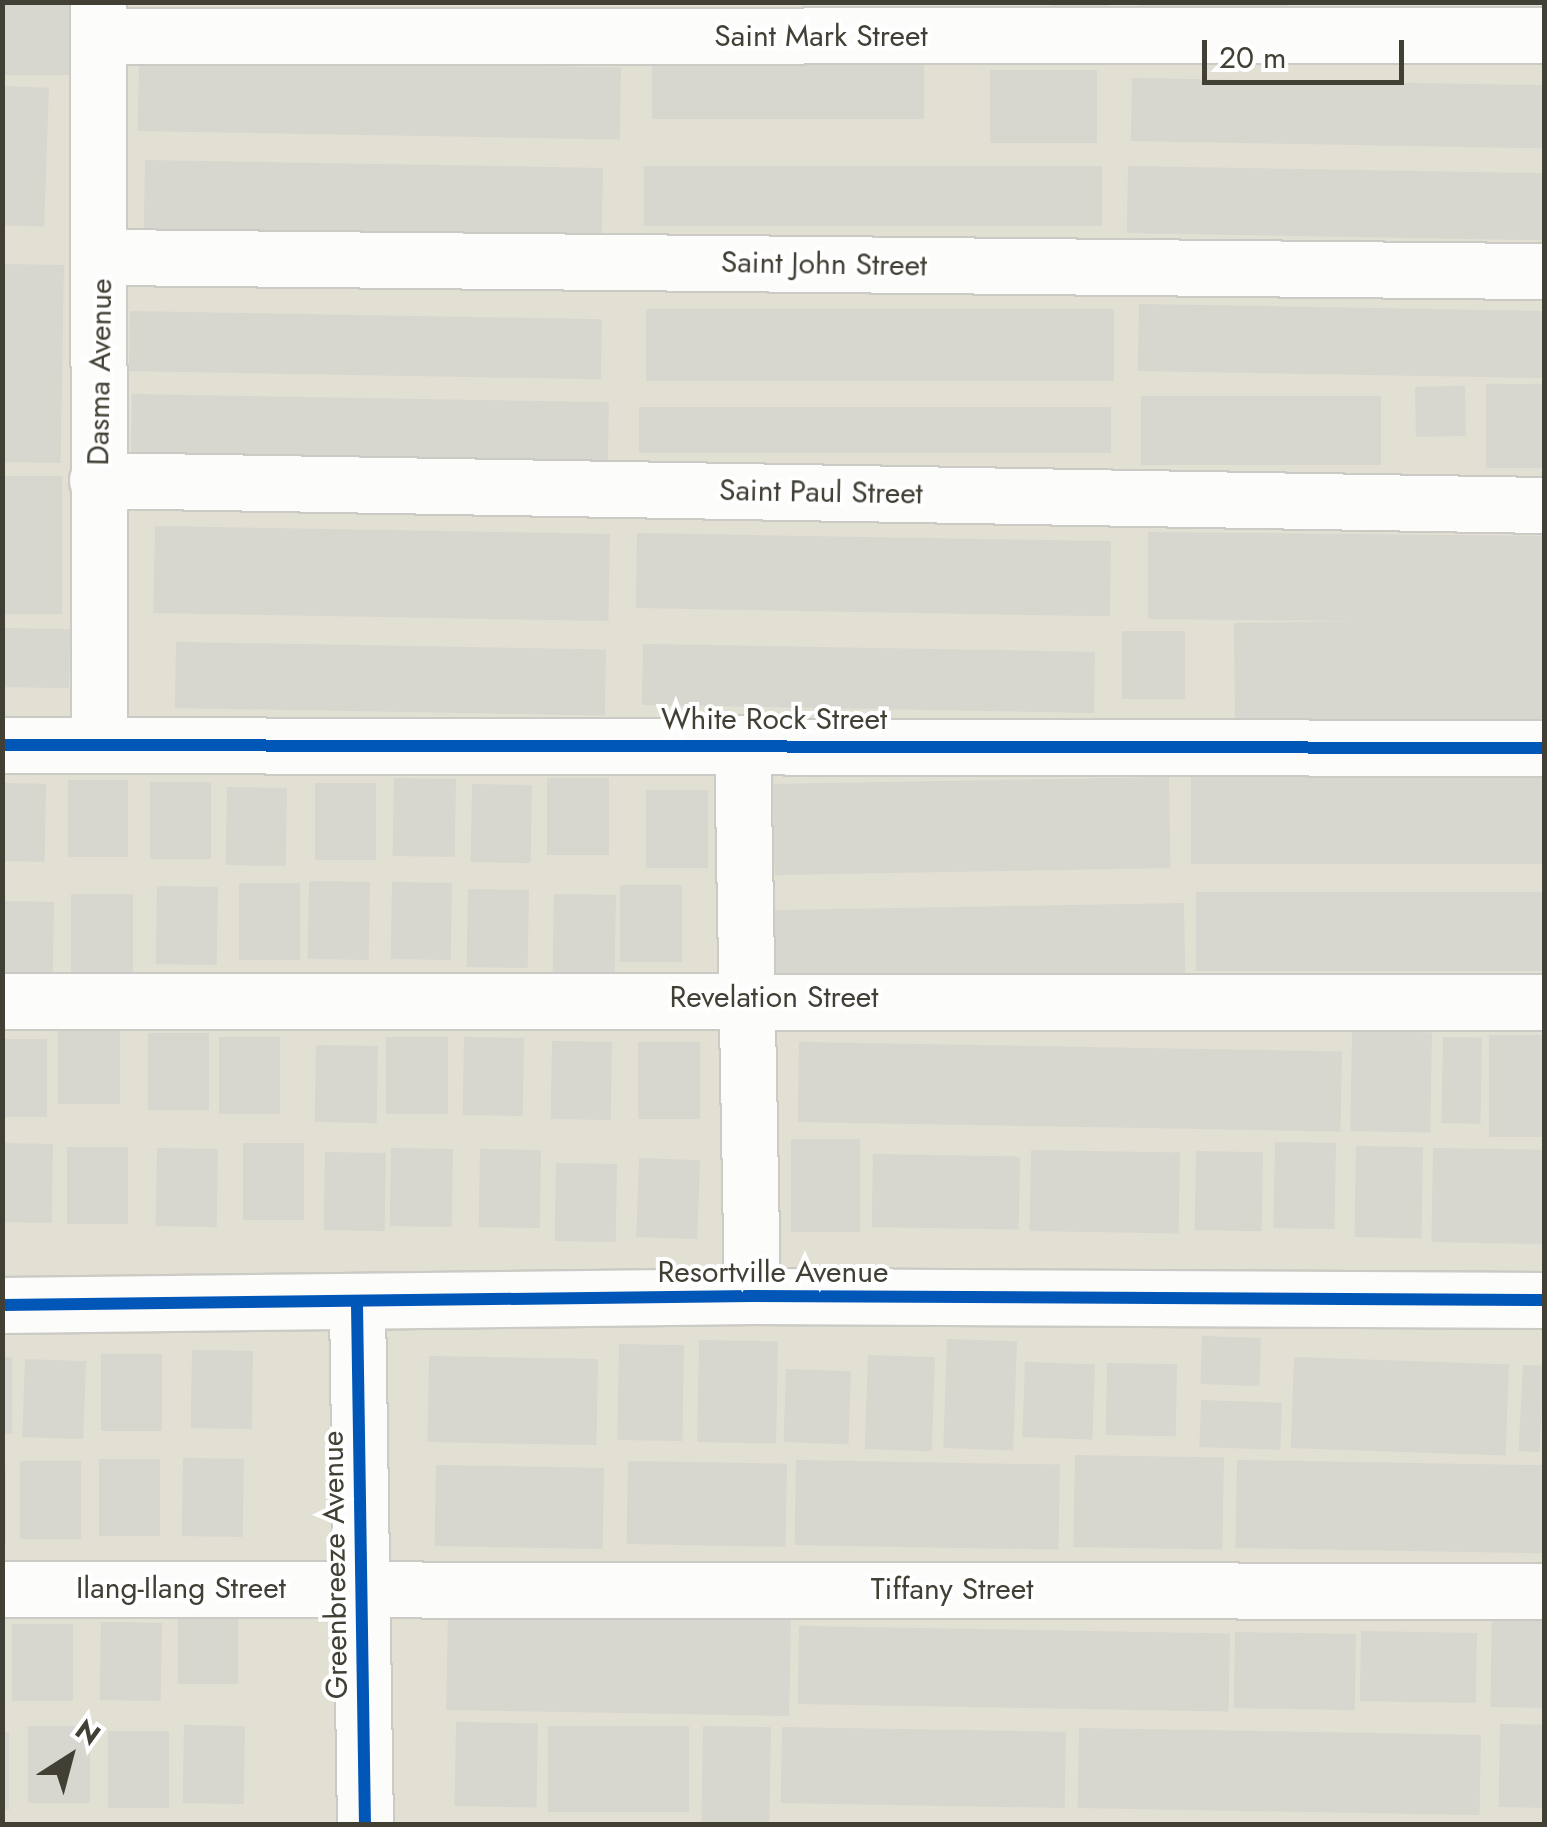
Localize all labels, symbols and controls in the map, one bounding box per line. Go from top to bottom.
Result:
street label: Saint Mark Street [714,18,928,54]
scale bar [1207,20,1410,82]
text: 20 m [1219,36,1286,79]
street label: Saint John Street [721,244,927,284]
street label: Dasma Avenue [80,278,120,466]
street label: Saint Paul Street [719,472,923,512]
street label: White Rock Street [661,701,887,737]
street label: Revelation Street [669,979,879,1015]
street label: Resortville Avenue [658,1254,888,1290]
street label: Greenbreeze Avenue [315,1431,355,1699]
street label: Ilang-Ilang Street [76,1570,286,1606]
street label: Tiffany Street [871,1571,1033,1607]
north arrow [20,1707,120,1807]
text: N [67,1709,109,1755]

